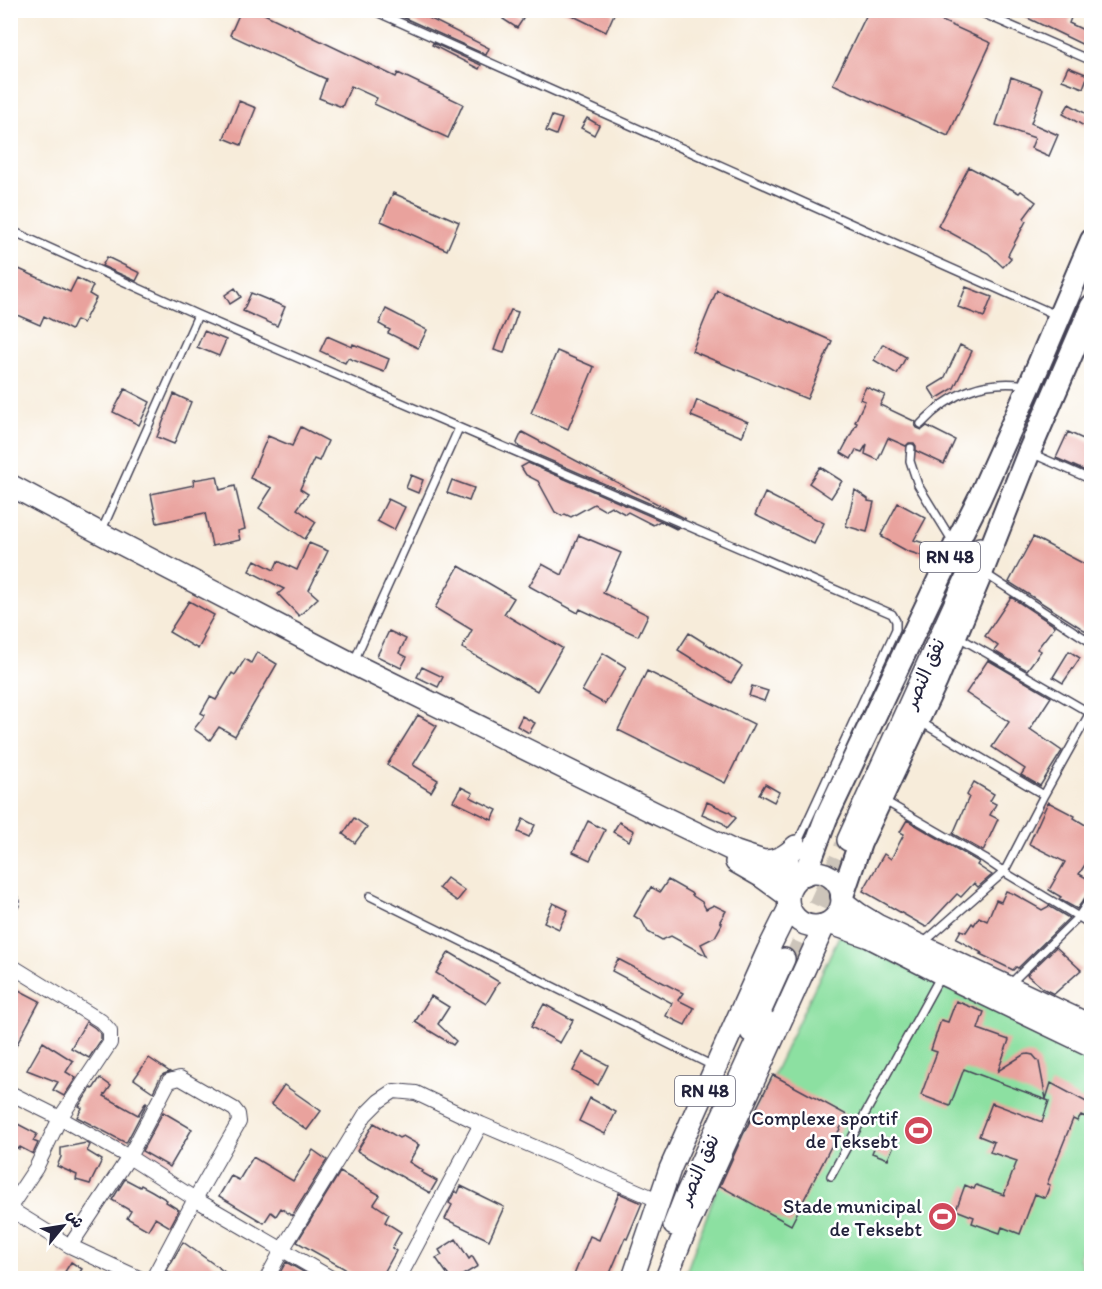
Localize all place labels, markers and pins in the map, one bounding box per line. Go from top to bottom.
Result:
place label: Complexe sportif de Teksebt [751,1106,899,1153]
sports icon: Complexe sportif de Teksebt [903,1114,935,1146]
place label: Stade municipal de Teksebt [783,1194,923,1241]
sports icon: Stade municipal de Teksebt [927,1201,959,1233]

